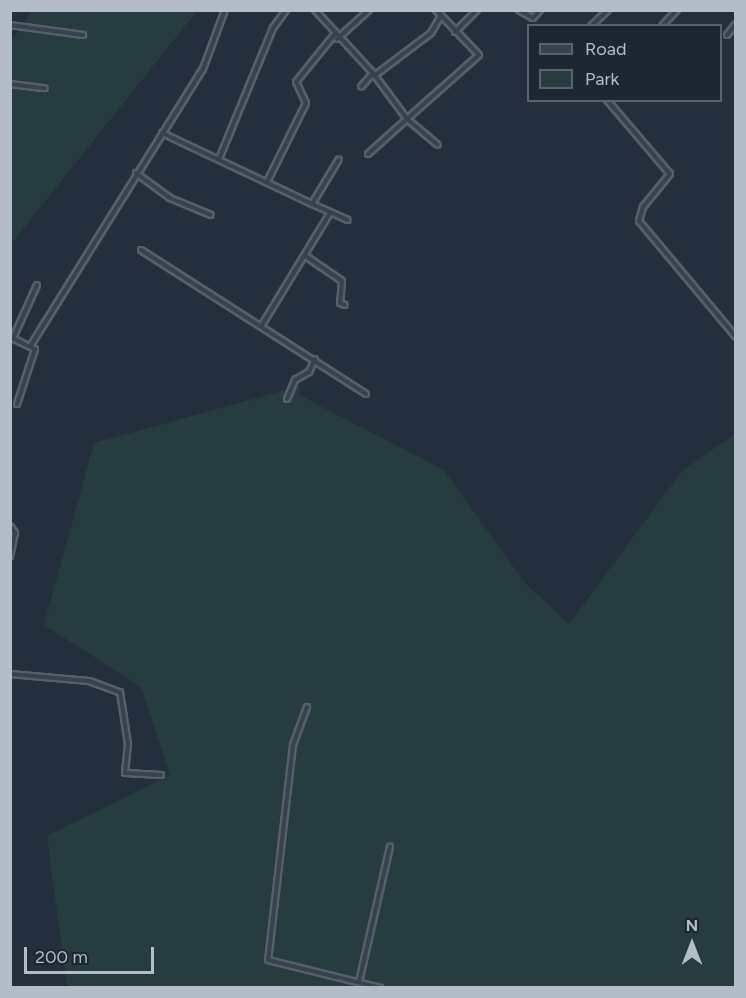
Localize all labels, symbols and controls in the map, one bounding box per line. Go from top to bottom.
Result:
legend [527,24,722,102]
text: Road [585,38,626,60]
text: Park [585,68,619,90]
north arrow [662,914,722,974]
text: N [686,916,698,935]
scale bar [27,935,158,973]
text: 200 m [35,946,88,968]

